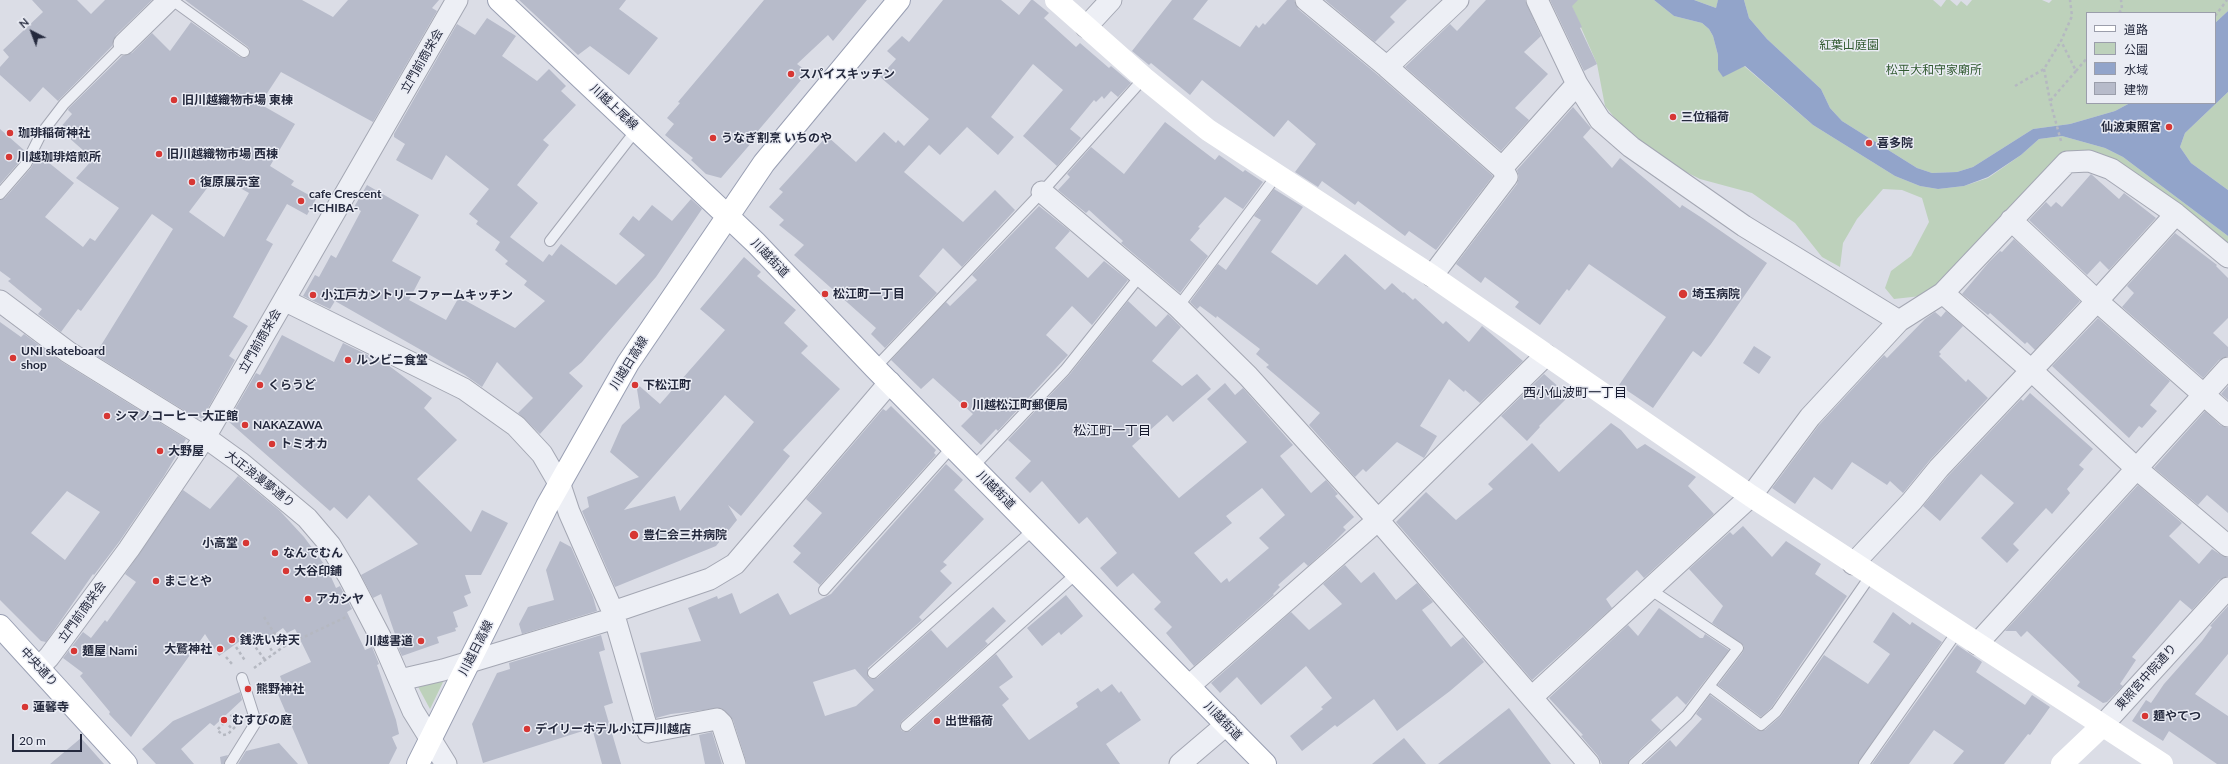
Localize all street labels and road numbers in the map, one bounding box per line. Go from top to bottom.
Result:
street label: 立門前商栄会 [398,26,446,96]
street label: 川越上尾線 [587,81,641,133]
street label: 川越街道 [748,236,792,280]
street label: 立門前商栄会 [236,306,284,376]
street label: 川越日高線 [607,334,651,392]
street label: 大正浪漫夢通り [222,447,298,511]
street label: 川越街道 [974,468,1018,512]
street label: 立門前商栄会 [55,579,109,645]
street label: 川越日高線 [456,618,496,678]
street label: 東照宮中院通り [2113,641,2179,713]
street label: 中央通り [17,645,61,689]
street label: 川越街道 [1201,699,1245,743]

